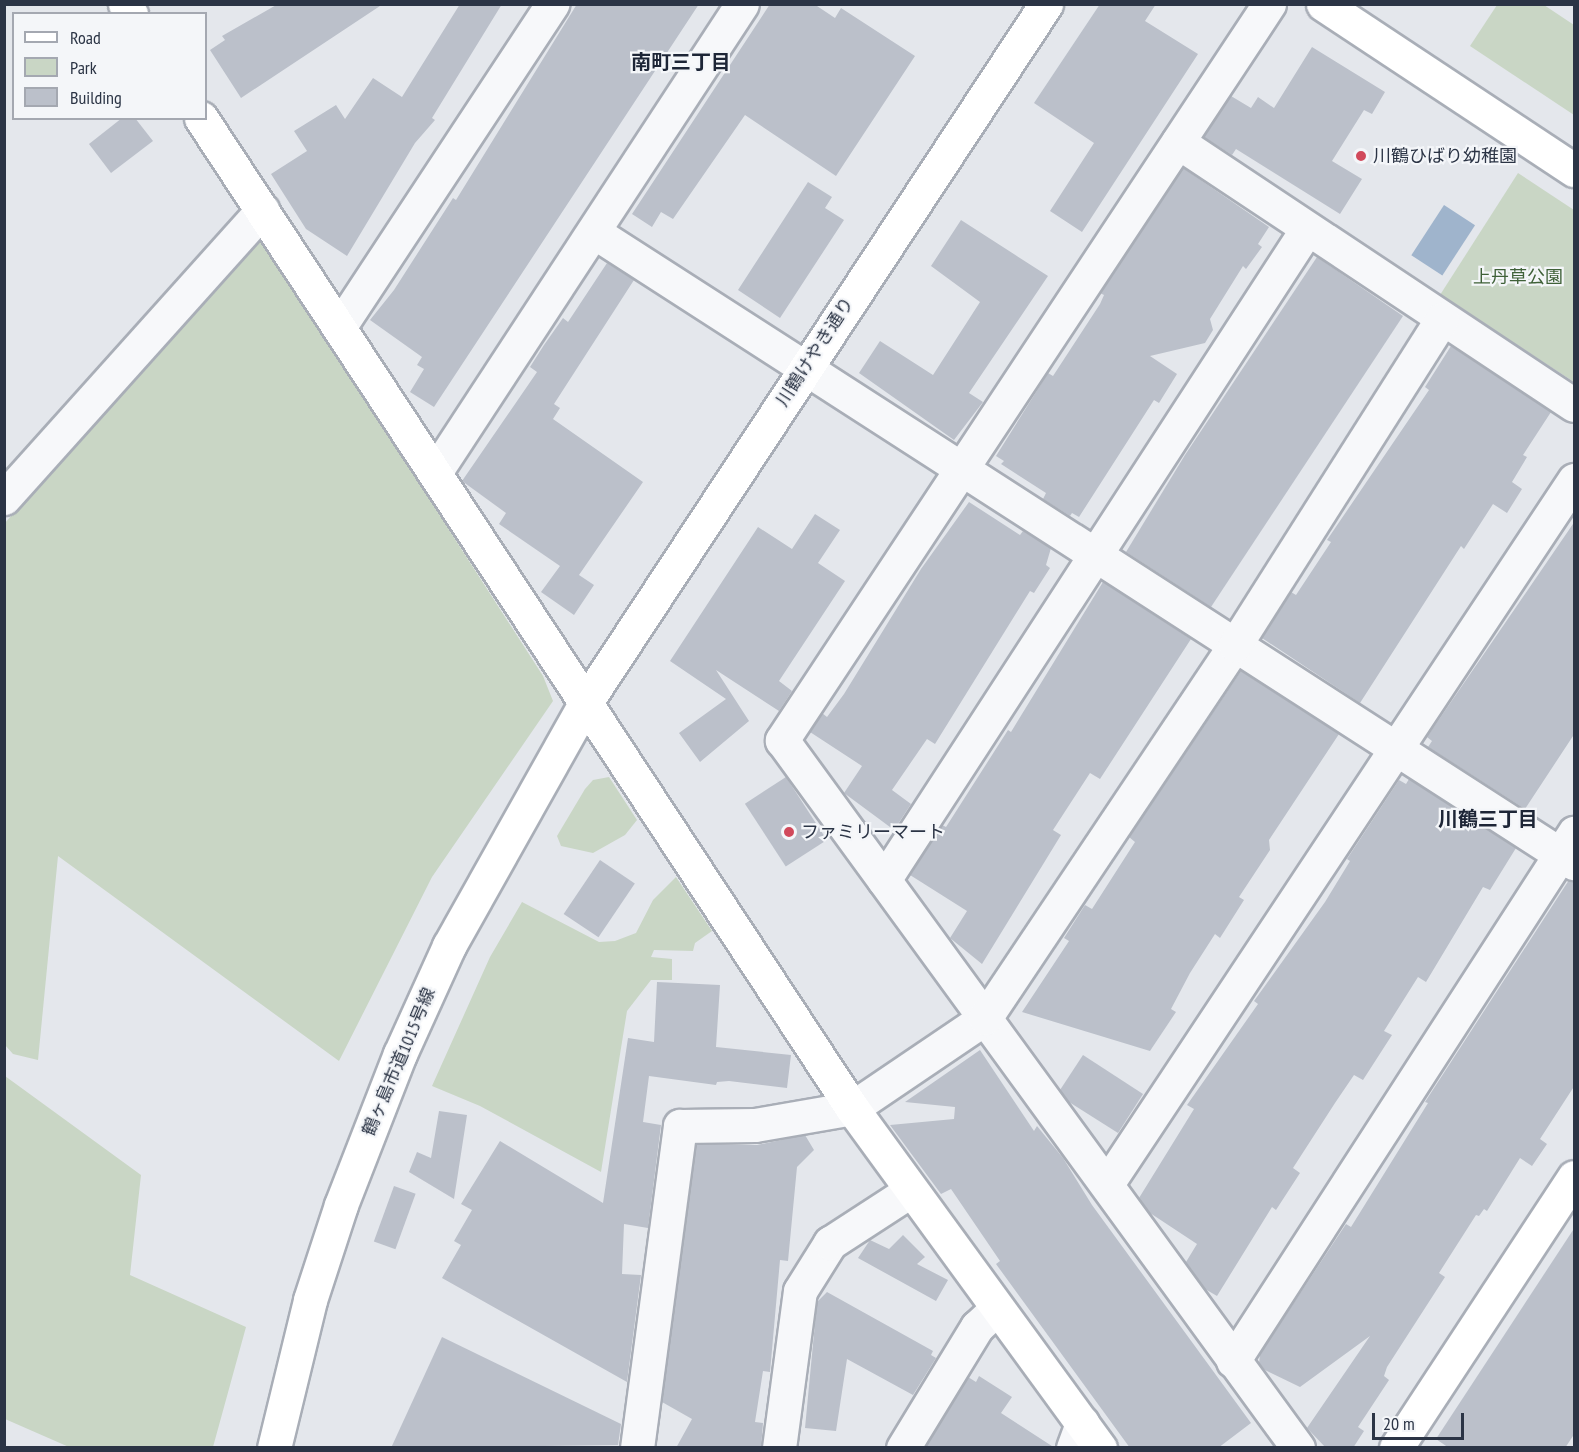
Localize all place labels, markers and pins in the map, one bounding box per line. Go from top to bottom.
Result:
place label: 川鶴ひばり幼稚園 [1373,145,1517,167]
marker: 川鶴ひばり幼稚園 [1354,149,1368,163]
place label: ファミリーマート [801,821,945,843]
marker: ファミリーマート [782,825,796,839]

